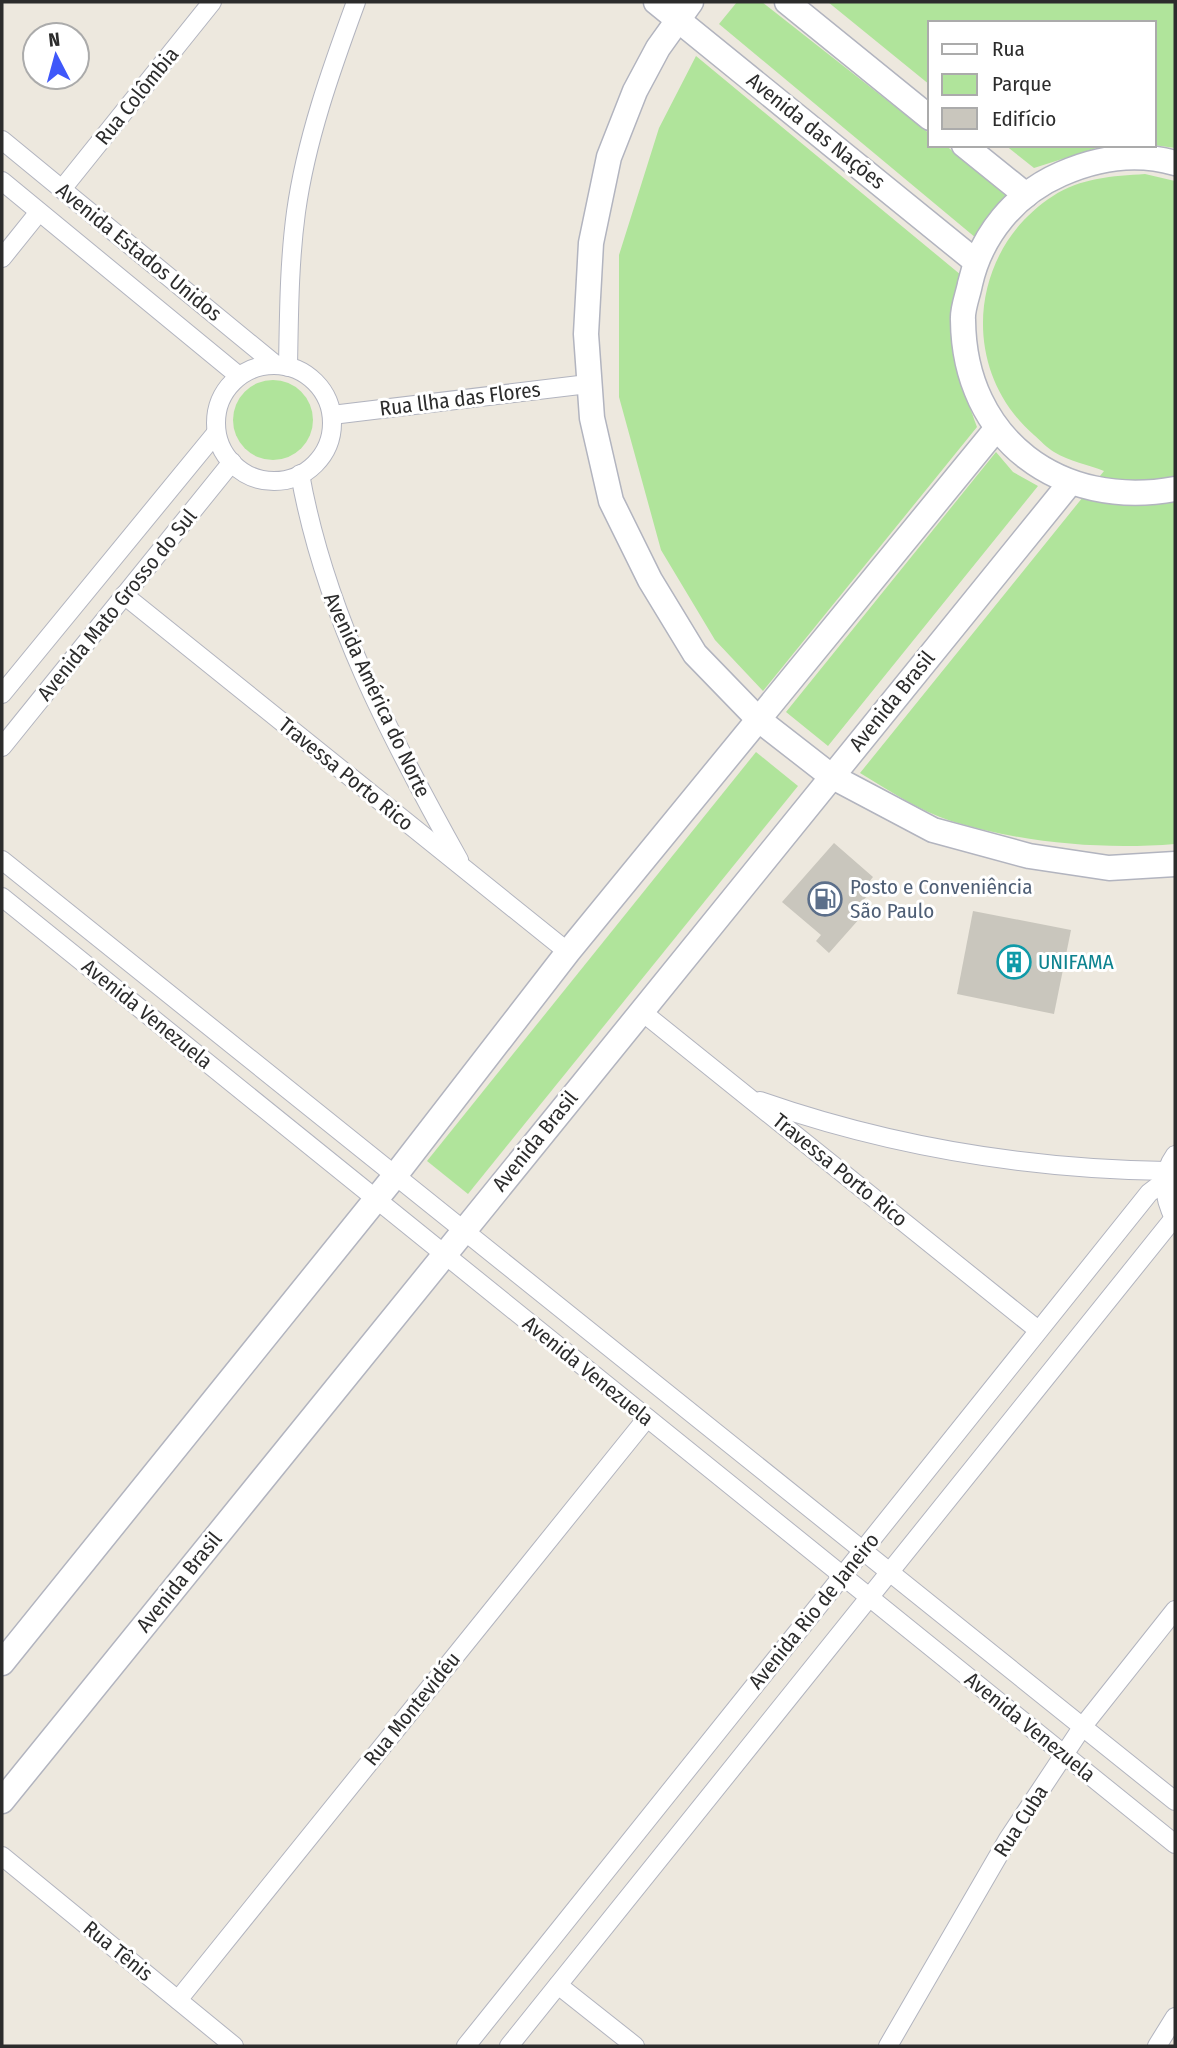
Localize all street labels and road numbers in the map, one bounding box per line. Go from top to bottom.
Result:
street label: Rua Colômbia [90,42,184,150]
street label: Avenida das Nações [741,67,891,195]
street label: Avenida Estados Unidos [51,177,227,327]
street label: Rua llha das Flores [378,376,542,422]
street label: Avenida Mato Grosso do Sul [32,504,203,706]
street label: Avenida América do Norte [318,588,436,802]
street label: Avenida Brasil [844,645,941,756]
street label: Travessa Porto Rico [273,712,419,836]
street label: Avenida Venezuela [76,953,218,1075]
street label: Avenida Brasil [487,1085,584,1196]
street label: Travessa Porto Rico [767,1108,913,1232]
street label: Avenida Venezuela [517,1310,659,1432]
street label: Avenida Brasil [131,1526,228,1637]
street label: Avenida Rio de Janeiro [743,1528,885,1694]
street label: Rua Montevidéu [358,1647,466,1771]
street label: Avenida Venezuela [959,1666,1101,1788]
street label: Rua Cuba [988,1780,1054,1862]
street label: Rua Tênis [78,1915,158,1987]

